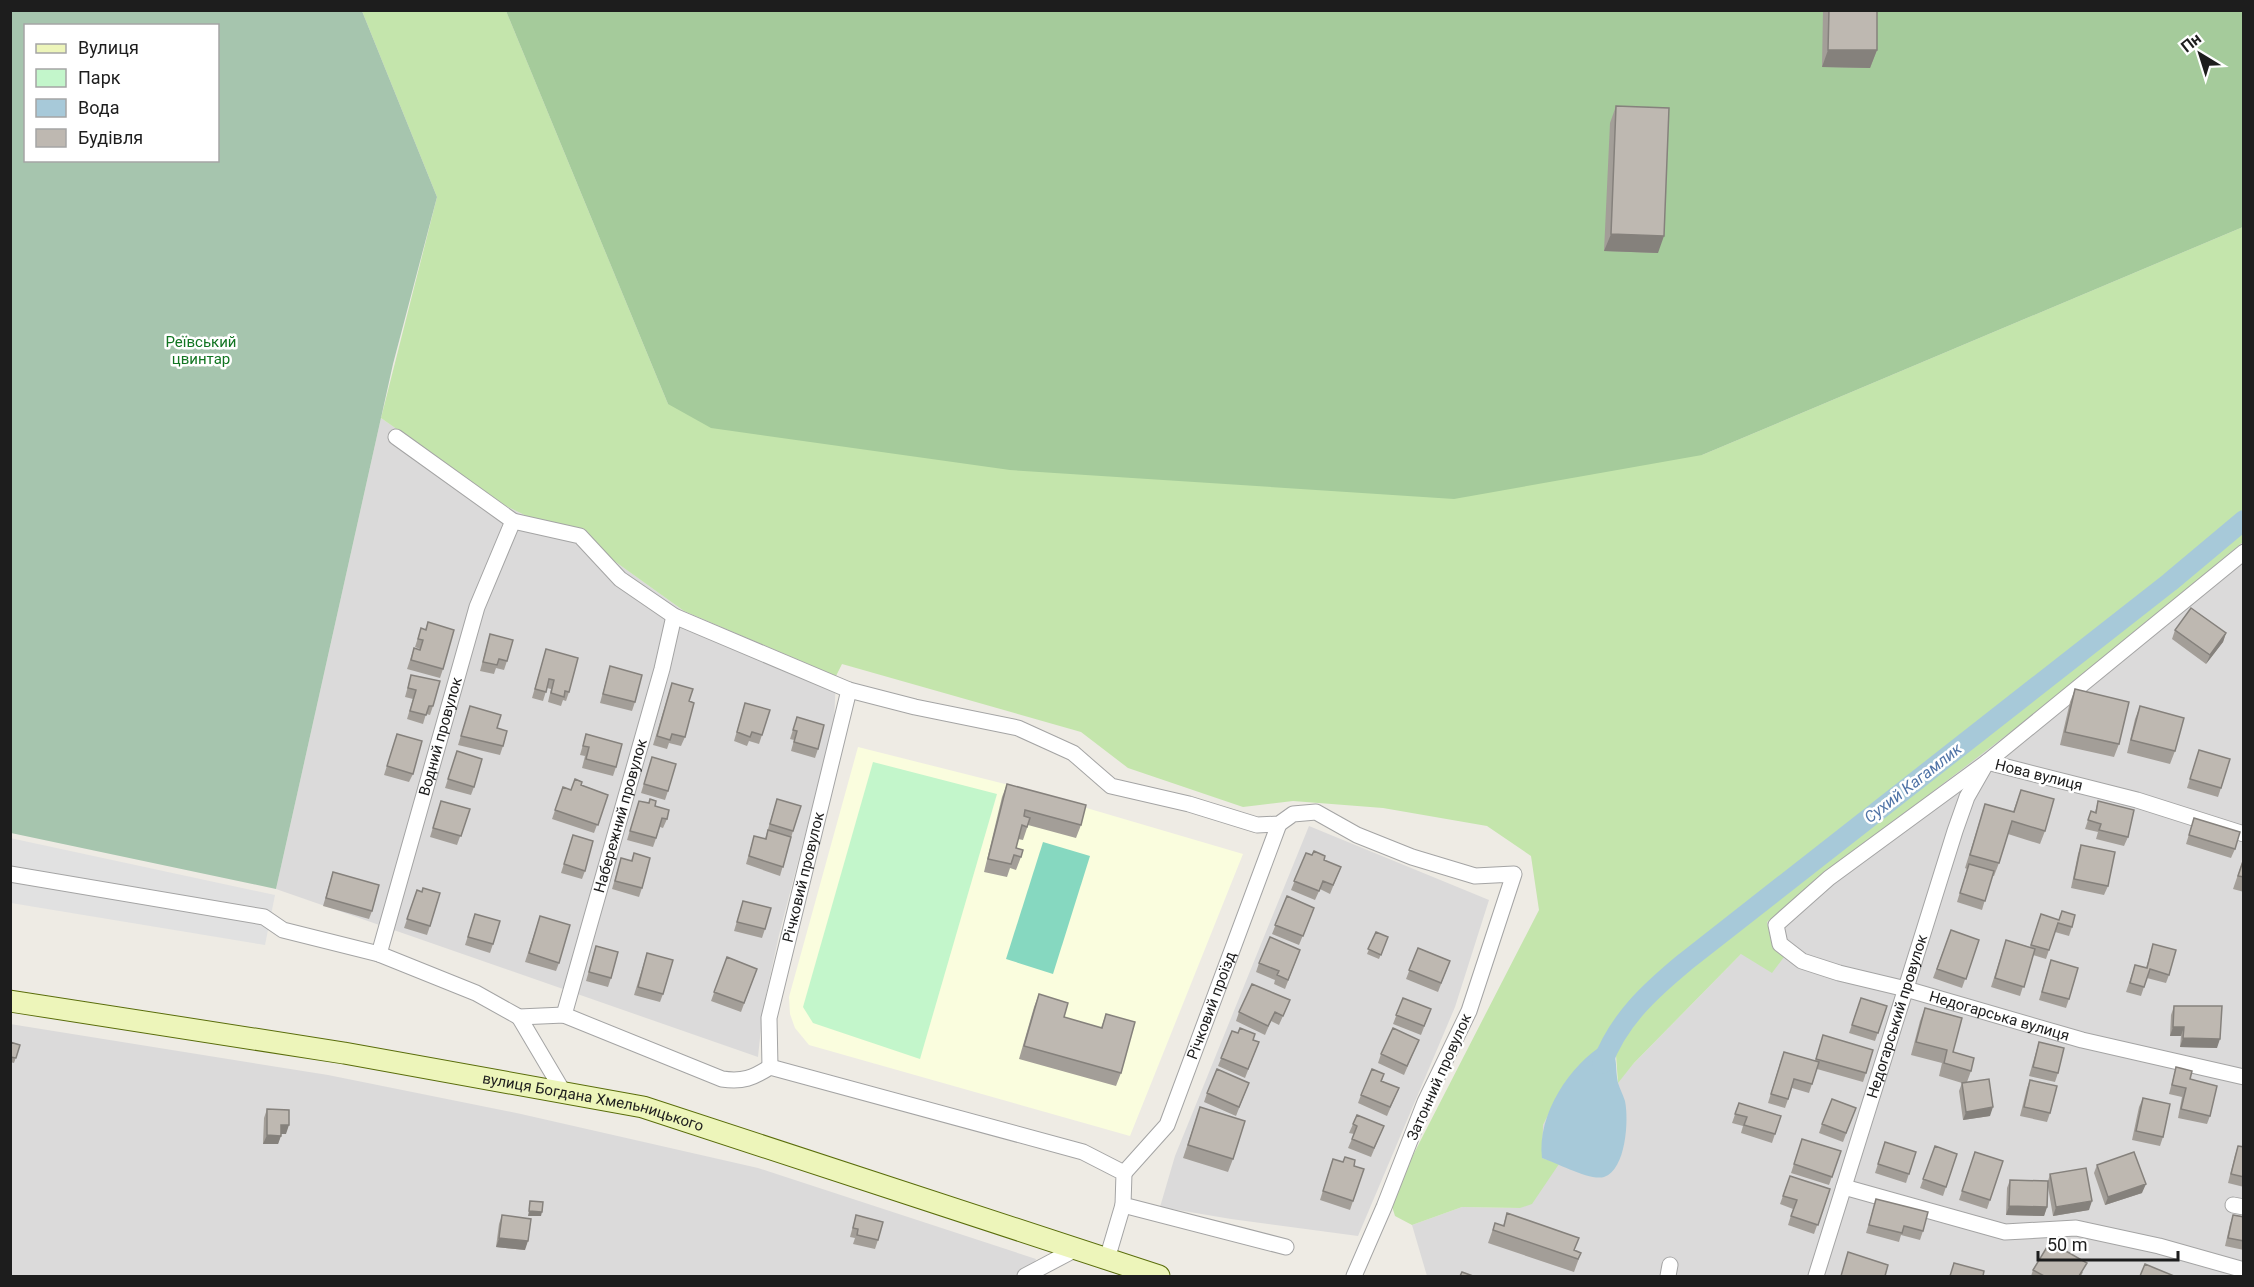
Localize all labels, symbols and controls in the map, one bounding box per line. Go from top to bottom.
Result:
legend [24,24,219,162]
north arrow [2170,24,2230,84]
text: Пн [2177,29,2205,56]
text: Вулиця [78,37,139,58]
text: Парк [78,67,121,88]
text: Вода [78,97,120,118]
text: Будівля [78,127,143,148]
park label: Реївський цвинтар [165,333,237,368]
street label: Водний провулок [415,675,466,798]
street label: Набережний провулок [590,737,651,895]
water label: Сухий Кагамлик [1861,739,1966,827]
street label: Нова вулиця [1993,755,2085,795]
street label: Річковий провулок [779,810,828,944]
street label: Недогарський провулок [1863,932,1931,1101]
street label: Річковий проїзд [1183,949,1240,1062]
street label: Недогарська вулиця [1927,987,2071,1045]
street label: Затонний провулок [1403,1011,1475,1143]
street label: вулиця Богдана Хмельницького [481,1069,706,1135]
scale bar [2038,1224,2178,1262]
text: 50 m [2047,1234,2087,1255]

